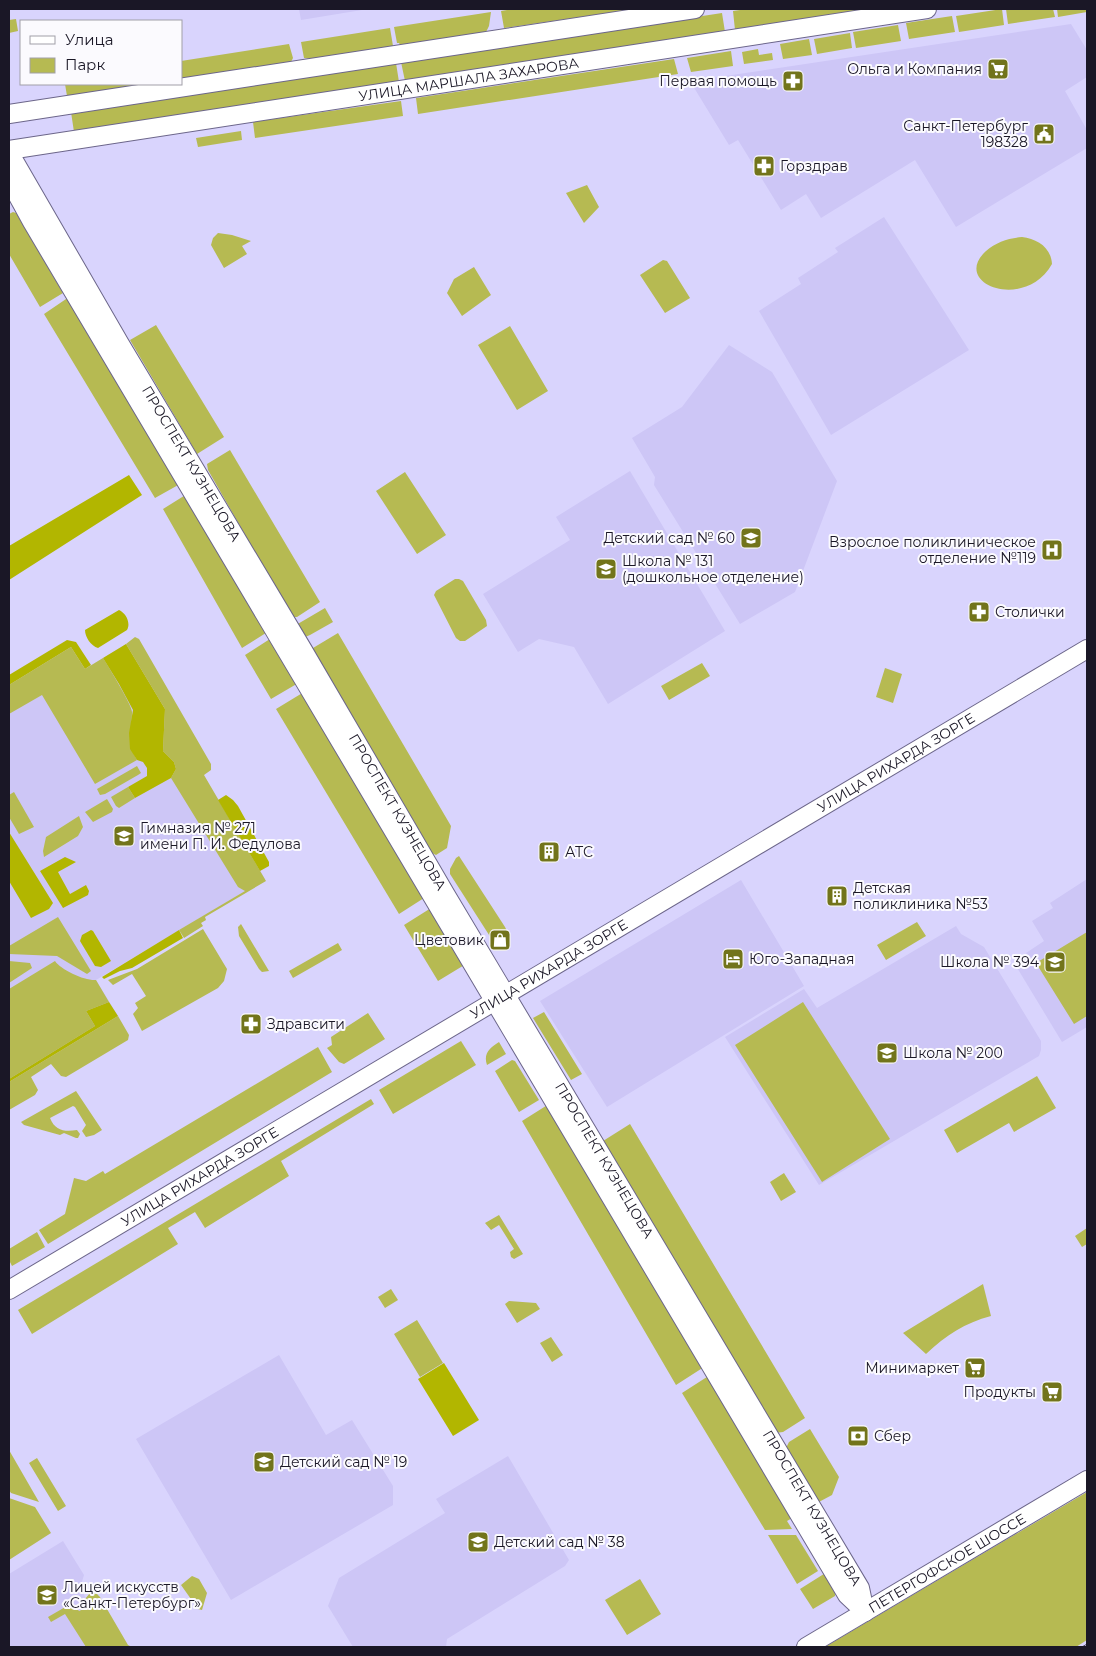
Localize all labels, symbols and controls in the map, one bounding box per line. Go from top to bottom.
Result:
legend [20,20,182,85]
text: Улица [65,30,113,49]
street label: УЛИЦА МАРШАЛА ЗАХАРОВА [357,54,580,105]
text: Парк [65,55,105,74]
supermarket icon: Ольга и Компания [986,57,1010,81]
place label: Ольга и Компания [847,60,982,78]
pharmacy icon: Первая помощь [781,69,805,93]
place label: Первая помощь [659,72,777,90]
place label: Санкт-Петербург 198328 [903,117,1028,151]
public building icon: Санкт-Петербург 198328 [1032,122,1056,146]
pharmacy icon: Горздрав [752,154,776,178]
place label: Горздрав [780,157,848,175]
street label: ПРОСПЕКТ КУЗНЕЦОВА [138,382,245,545]
school or university icon: Детский сад № 60 [739,526,763,550]
place label: Детский сад № 60 [603,529,735,547]
place label: Взрослое поликлиническое отделение №119 [829,533,1036,567]
hospital icon: Взрослое поликлиническое отделение №119 [1040,538,1064,562]
place label: Школа № 131 (дошкольное отделение) [622,552,804,586]
school or university icon: Школа № 131 (дошкольное отделение) [594,557,618,581]
pharmacy icon: Столички [967,600,991,624]
place label: Столички [995,603,1065,621]
street label: УЛИЦА РИХАРДА ЗОРГЕ [814,709,978,816]
street label: ПРОСПЕКТ КУЗНЕЦОВА [345,731,451,894]
place label: Гимназия № 271 имени П. И. Федулова [140,819,301,853]
school or university icon: Гимназия № 271 имени П. И. Федулова [112,824,136,848]
building icon: АТС [537,840,561,864]
place label: АТС [565,843,593,861]
place label: Детская поликлиника №53 [853,879,988,913]
building icon: Детская поликлиника №53 [825,884,849,908]
street label: УЛИЦА РИХАРДА ЗОРГЕ [467,915,631,1023]
shop icon: Цветовик [488,928,512,952]
place label: Цветовик [414,931,484,949]
hotel icon: Юго-Западная [721,947,745,971]
place label: Юго-Западная [749,950,854,968]
school or university icon: Школа № 394 [1043,950,1067,974]
place label: Школа № 394 [940,953,1040,971]
pharmacy icon: Здравсити [239,1012,263,1036]
place label: Здравсити [267,1015,345,1033]
school or university icon: Школа № 200 [875,1041,899,1065]
place label: Школа № 200 [903,1044,1003,1062]
street label: ПРОСПЕКТ КУЗНЕЦОВА [551,1079,658,1242]
street label: УЛИЦА РИХАРДА ЗОРГЕ [118,1123,282,1230]
supermarket icon: Минимаркет [963,1356,987,1380]
place label: Минимаркет [865,1359,959,1377]
supermarket icon: Продукты [1040,1380,1064,1404]
place label: Продукты [963,1383,1036,1401]
bank icon: Сбер [846,1424,870,1448]
street label: ПРОСПЕКТ КУЗНЕЦОВА [759,1427,866,1590]
place label: Сбер [874,1427,911,1445]
school or university icon: Детский сад № 19 [252,1450,276,1474]
place label: Детский сад № 19 [280,1453,407,1471]
street label: ПЕТЕРГОФСКОЕ ШОССЕ [865,1510,1029,1617]
school or university icon: Детский сад № 38 [466,1530,490,1554]
place label: Детский сад № 38 [494,1533,625,1551]
place label: Лицей искусств «Санкт-Петербург» [63,1578,201,1612]
school or university icon: Лицей искусств «Санкт-Петербург» [35,1583,59,1607]

